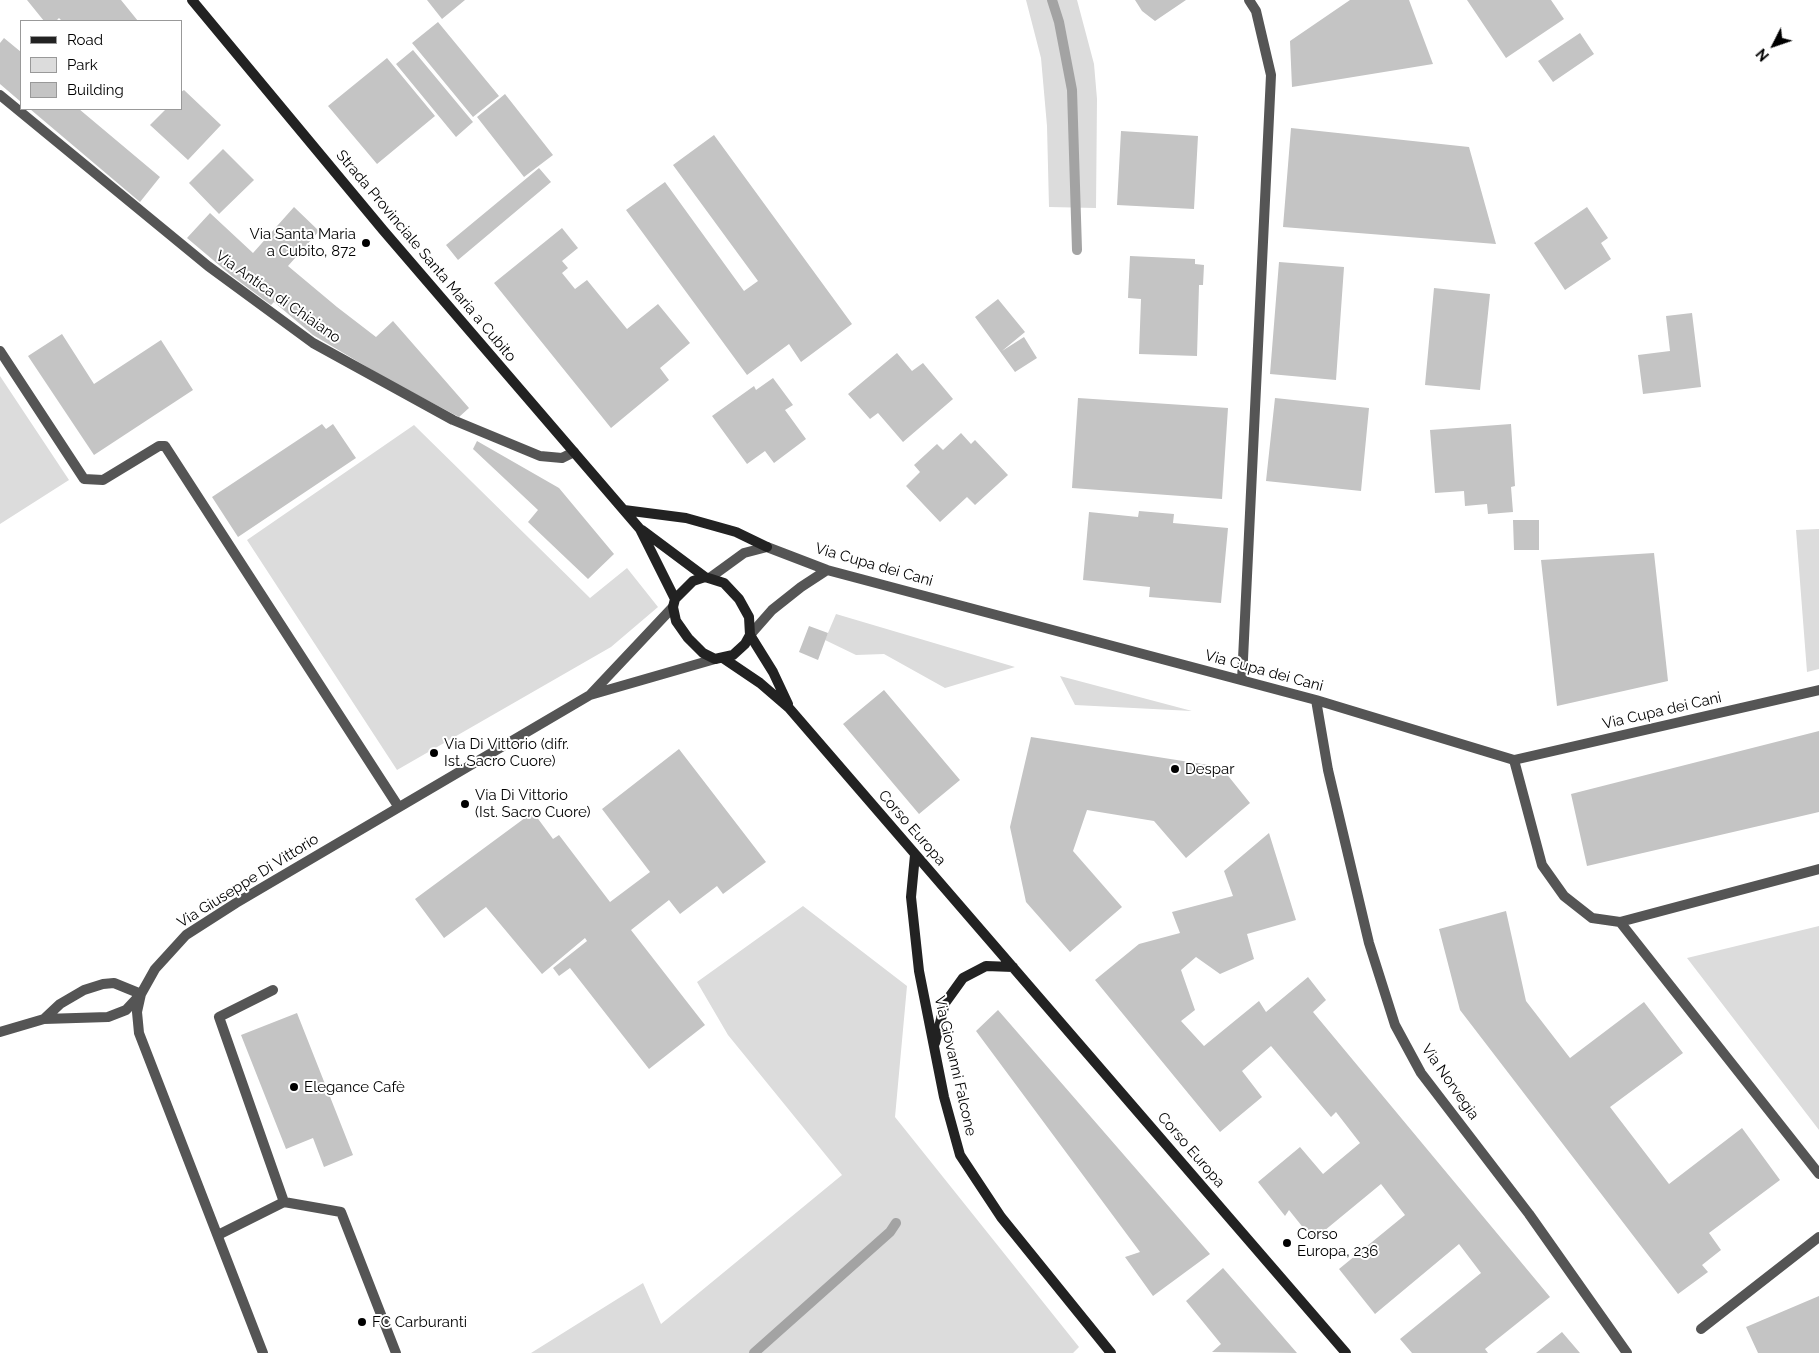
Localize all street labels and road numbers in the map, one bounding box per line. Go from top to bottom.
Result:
street label: Strada Provinciale Santa Maria a Cubito [332,147,520,365]
street label: Via Antica di Chiaiano [212,247,344,347]
street label: Via Cupa dei Cani [813,540,935,590]
street label: Via Cupa dei Cani [1203,647,1325,695]
street label: Via Cupa dei Cani [1601,689,1723,733]
street label: Corso Europa [874,787,950,869]
street label: Via Giuseppe Di Vittorio [174,830,322,932]
street label: Via Giovanni Falcone [930,994,980,1138]
street label: Via Norvegia [1417,1041,1483,1123]
street label: Corso Europa [1153,1109,1229,1191]

